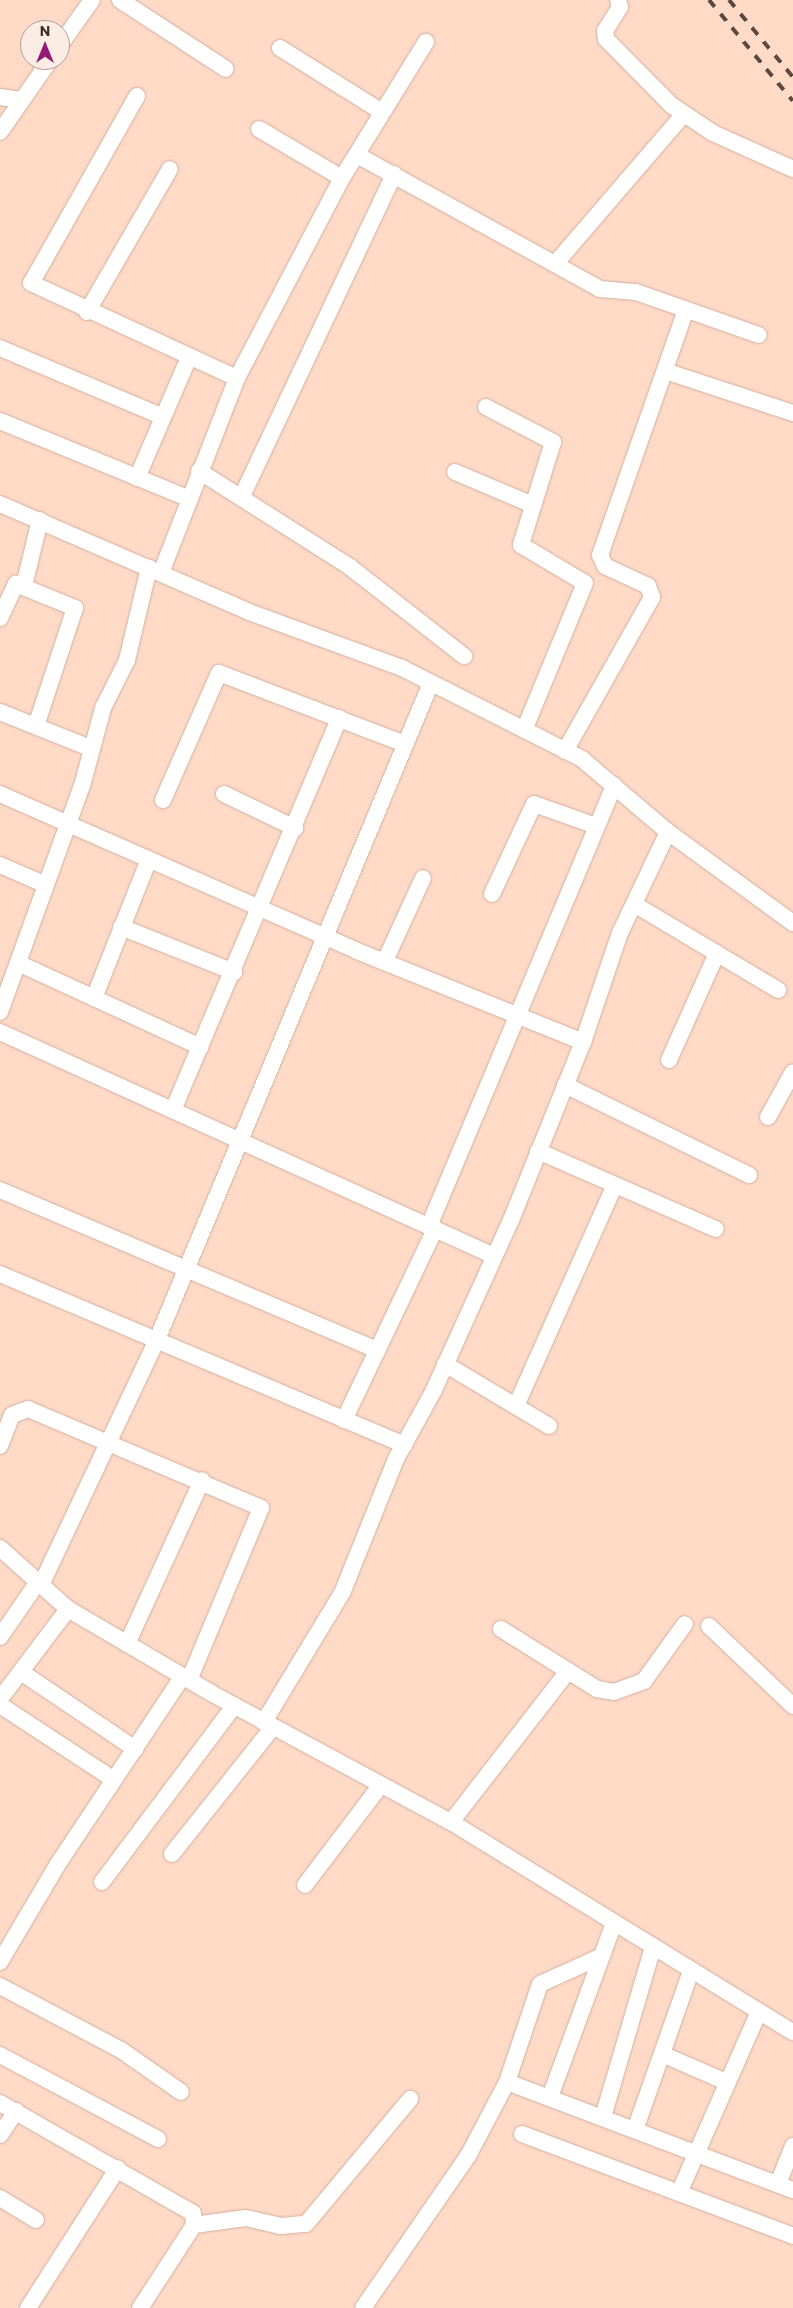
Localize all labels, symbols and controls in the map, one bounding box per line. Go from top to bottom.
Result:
north arrow [20,20,70,70]
text: N [40,22,50,39]

